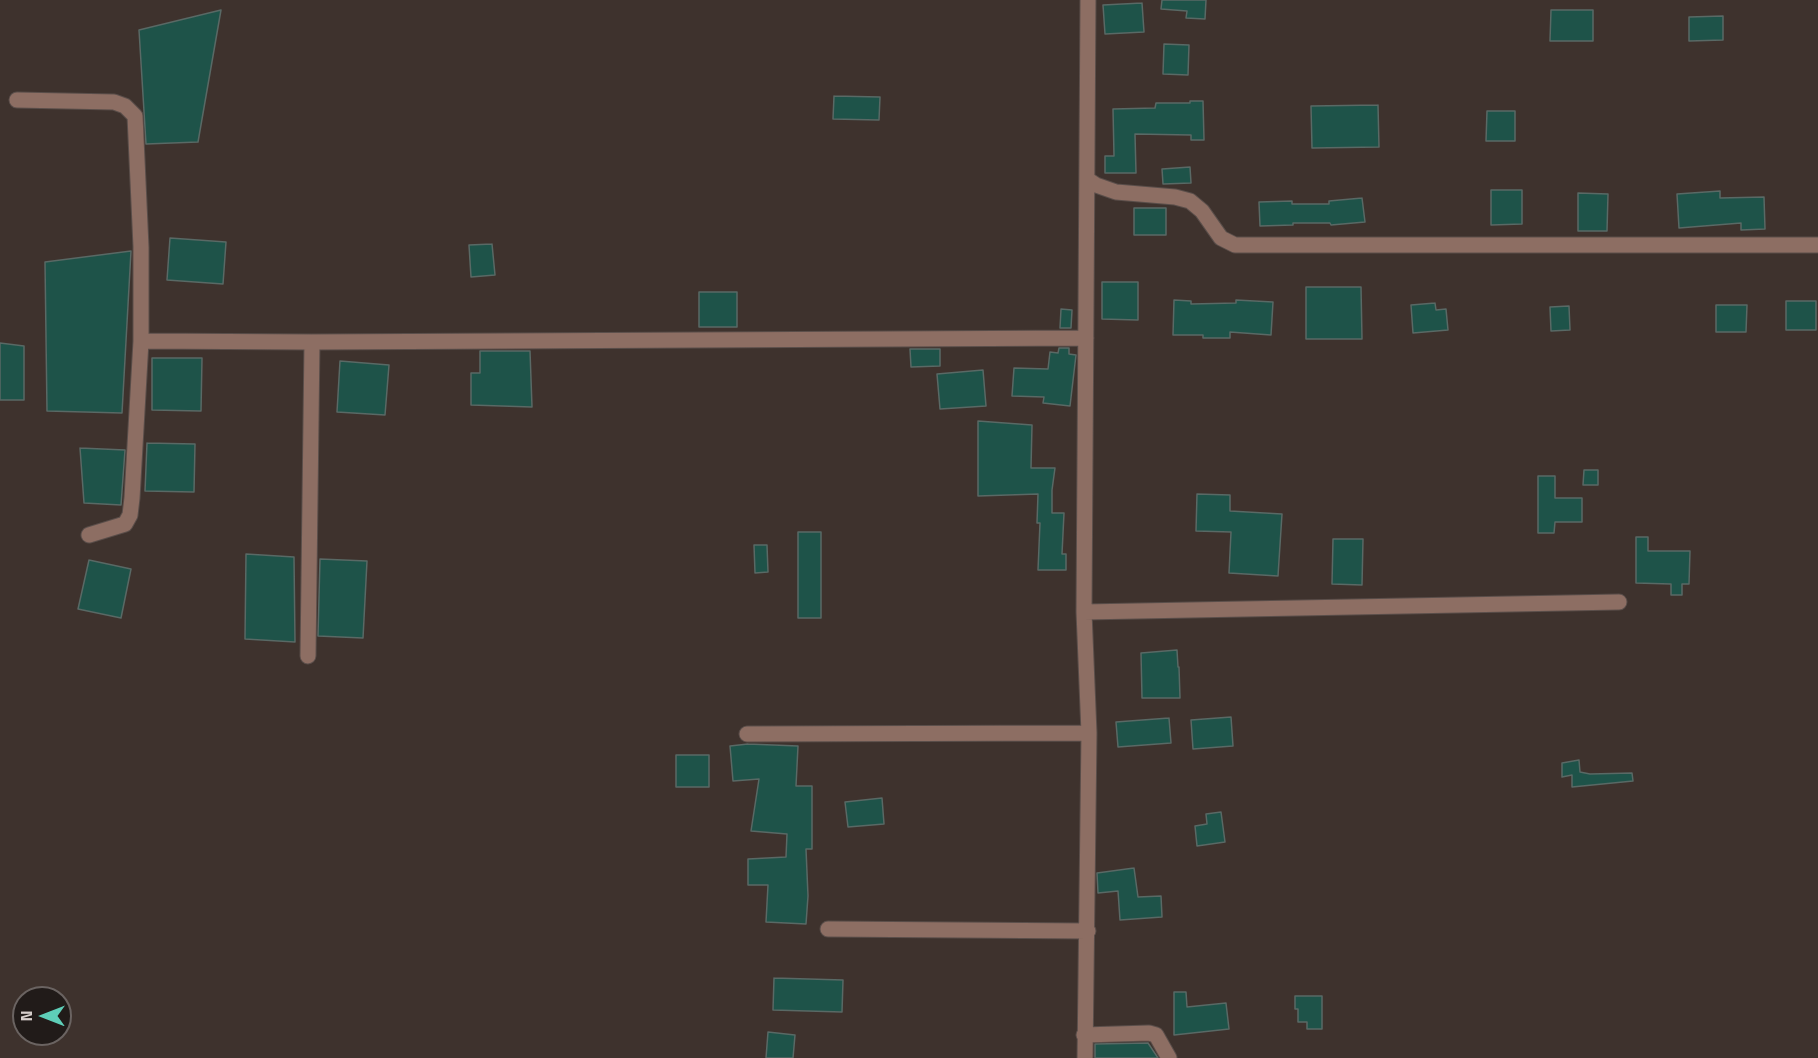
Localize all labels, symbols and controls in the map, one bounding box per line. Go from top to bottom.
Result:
north arrow [12,986,72,1046]
text: N [14,1010,38,1022]

